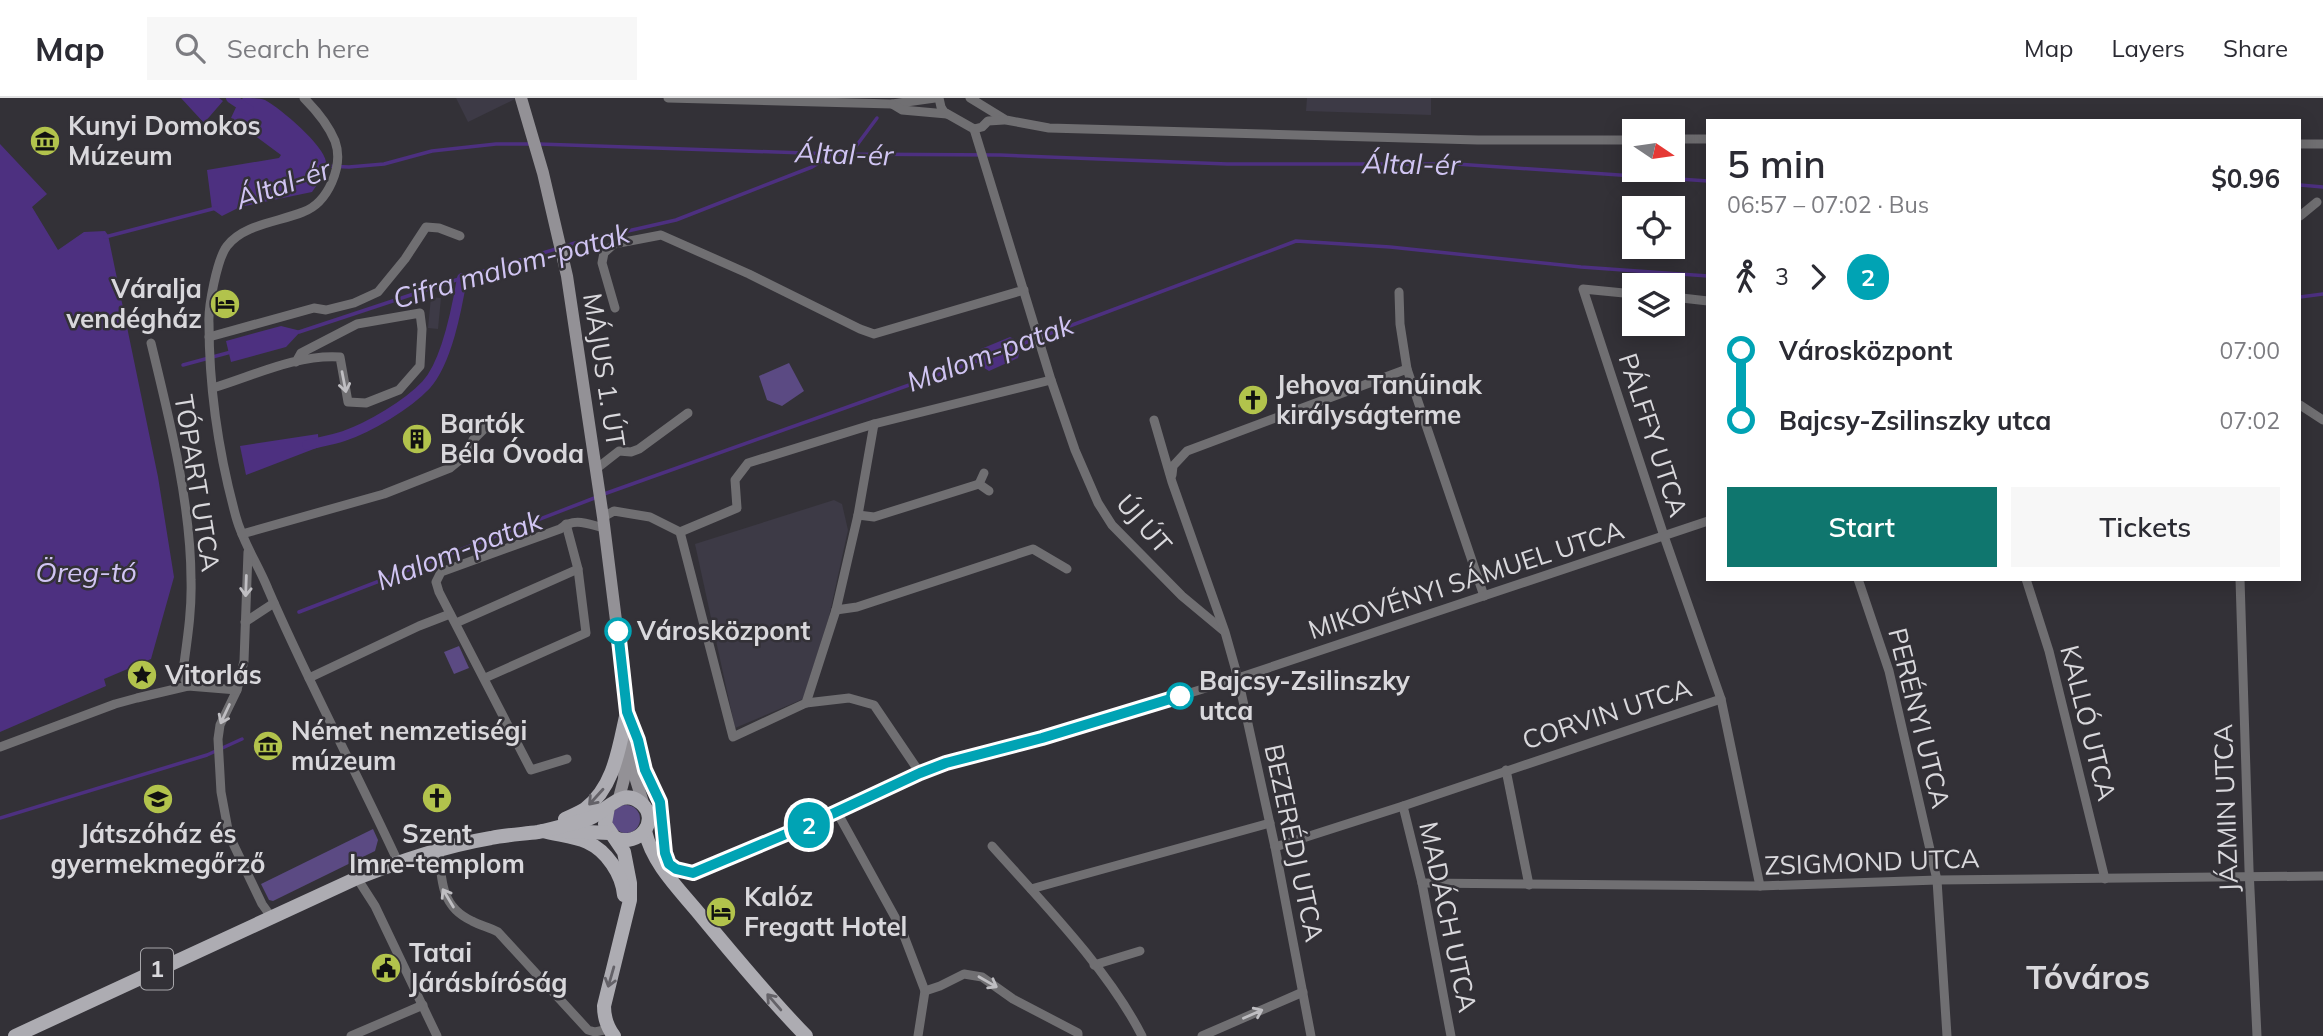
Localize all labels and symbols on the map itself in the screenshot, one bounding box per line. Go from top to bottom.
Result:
place label: Kunyi Domokos Múzeum [68,109,261,172]
north arrow [1622,119,1685,182]
museum icon: Kunyi Domokos Múzeum [28,124,62,158]
water label: Által-ér [793,134,896,173]
water label: Által-ér [1361,145,1462,182]
water label: Által-ér [230,150,337,216]
water label: Cifra malom-patak [388,215,635,316]
place label: Váralja vendégház [65,272,202,335]
hotel icon: Váralja vendégház [208,287,242,321]
street label: MÁJUS 1. ÚT [576,291,633,450]
water label: Malom-patak [902,306,1079,399]
street label: PÁLFFY UTCA [1612,349,1695,521]
place label: Jehova Tanúinak királyságterme [1276,368,1483,431]
one-way arrow [337,370,351,393]
church icon: Jehova Tanúinak királyságterme [1236,383,1270,417]
street label: TÓPART UTCA [167,392,228,574]
place label: Bartók Béla Óvoda [440,407,584,470]
building icon: Bartók Béla Óvoda [400,422,434,456]
street label: ÚJ ÚT [1110,487,1179,560]
water label: Malom-patak [371,501,548,597]
street label: MIKOVÉNYI SÁMUEL UTCA [1304,513,1628,646]
water label: Öreg-tó [35,554,137,589]
one-way arrow [240,574,253,597]
place label: Városközpont [636,614,810,647]
marker: Városközpont [605,618,631,644]
street label: PERÉNYI UTCA [1881,624,1958,811]
street label: KALLÓ UTCA [2053,642,2124,804]
place icon: Vitorlás [125,658,159,692]
place label: Vitorlás [164,658,262,691]
place label: Bajcsy-Zsilinszky utca [1199,664,1411,727]
street label: CORVIN UTCA [1518,671,1696,756]
marker: Bajcsy-Zsilinszky utca [1167,683,1193,709]
one-way arrow [218,703,231,724]
place label: Német nemzetiségi múzeum [291,714,527,777]
street label: JÁZMIN UTCA [2206,723,2245,893]
museum icon: Német nemzetiségi múzeum [251,729,285,763]
street label: BEZERÉDJ UTCA [1257,741,1332,945]
church icon: Szent Imre-templom [420,781,454,815]
school or university icon: Játszóház és gyermekmegőrző [141,782,175,816]
one-way arrow [587,788,604,805]
line badge: 2 [786,802,832,848]
place label: Játszóház és gyermekmegőrző [51,817,265,880]
place label: Szent Imre-templom [349,817,525,880]
street label: MADÁCH UTCA [1412,819,1485,1015]
street label: ZSIGMOND UTCA [1764,841,1980,882]
place label: Kalóz Fregatt Hotel [744,880,907,943]
one-way arrow [441,889,455,909]
hotel icon: Kalóz Fregatt Hotel [704,895,738,929]
place label: Tatai Járásbíróság [409,936,568,999]
road number: 1 [141,948,173,990]
public building icon: Tatai Járásbíróság [369,951,403,985]
district label: Tóváros [2026,956,2150,997]
one-way arrow [603,966,616,988]
one-way arrow [977,975,997,989]
one-way arrow [766,993,782,1011]
one-way arrow [1241,1007,1263,1020]

